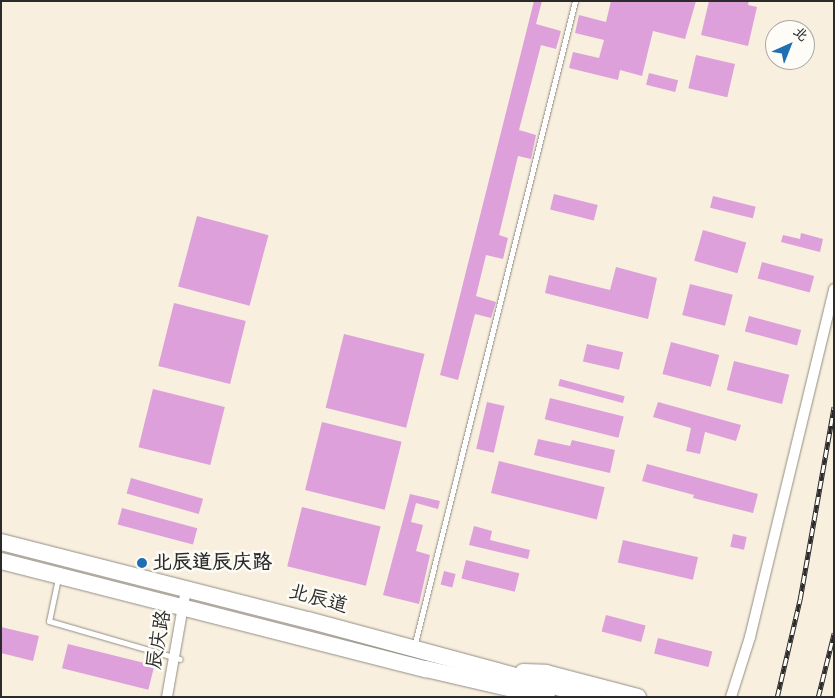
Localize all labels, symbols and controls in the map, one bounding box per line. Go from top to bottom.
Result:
north arrow [765,20,815,70]
text: 北 [788,22,812,47]
place label: 北辰道辰庆路 [152,551,272,575]
marker: 北辰道辰庆路 [136,557,148,569]
street label: 北辰道 [286,581,350,619]
street label: 辰庆路 [143,608,177,672]

